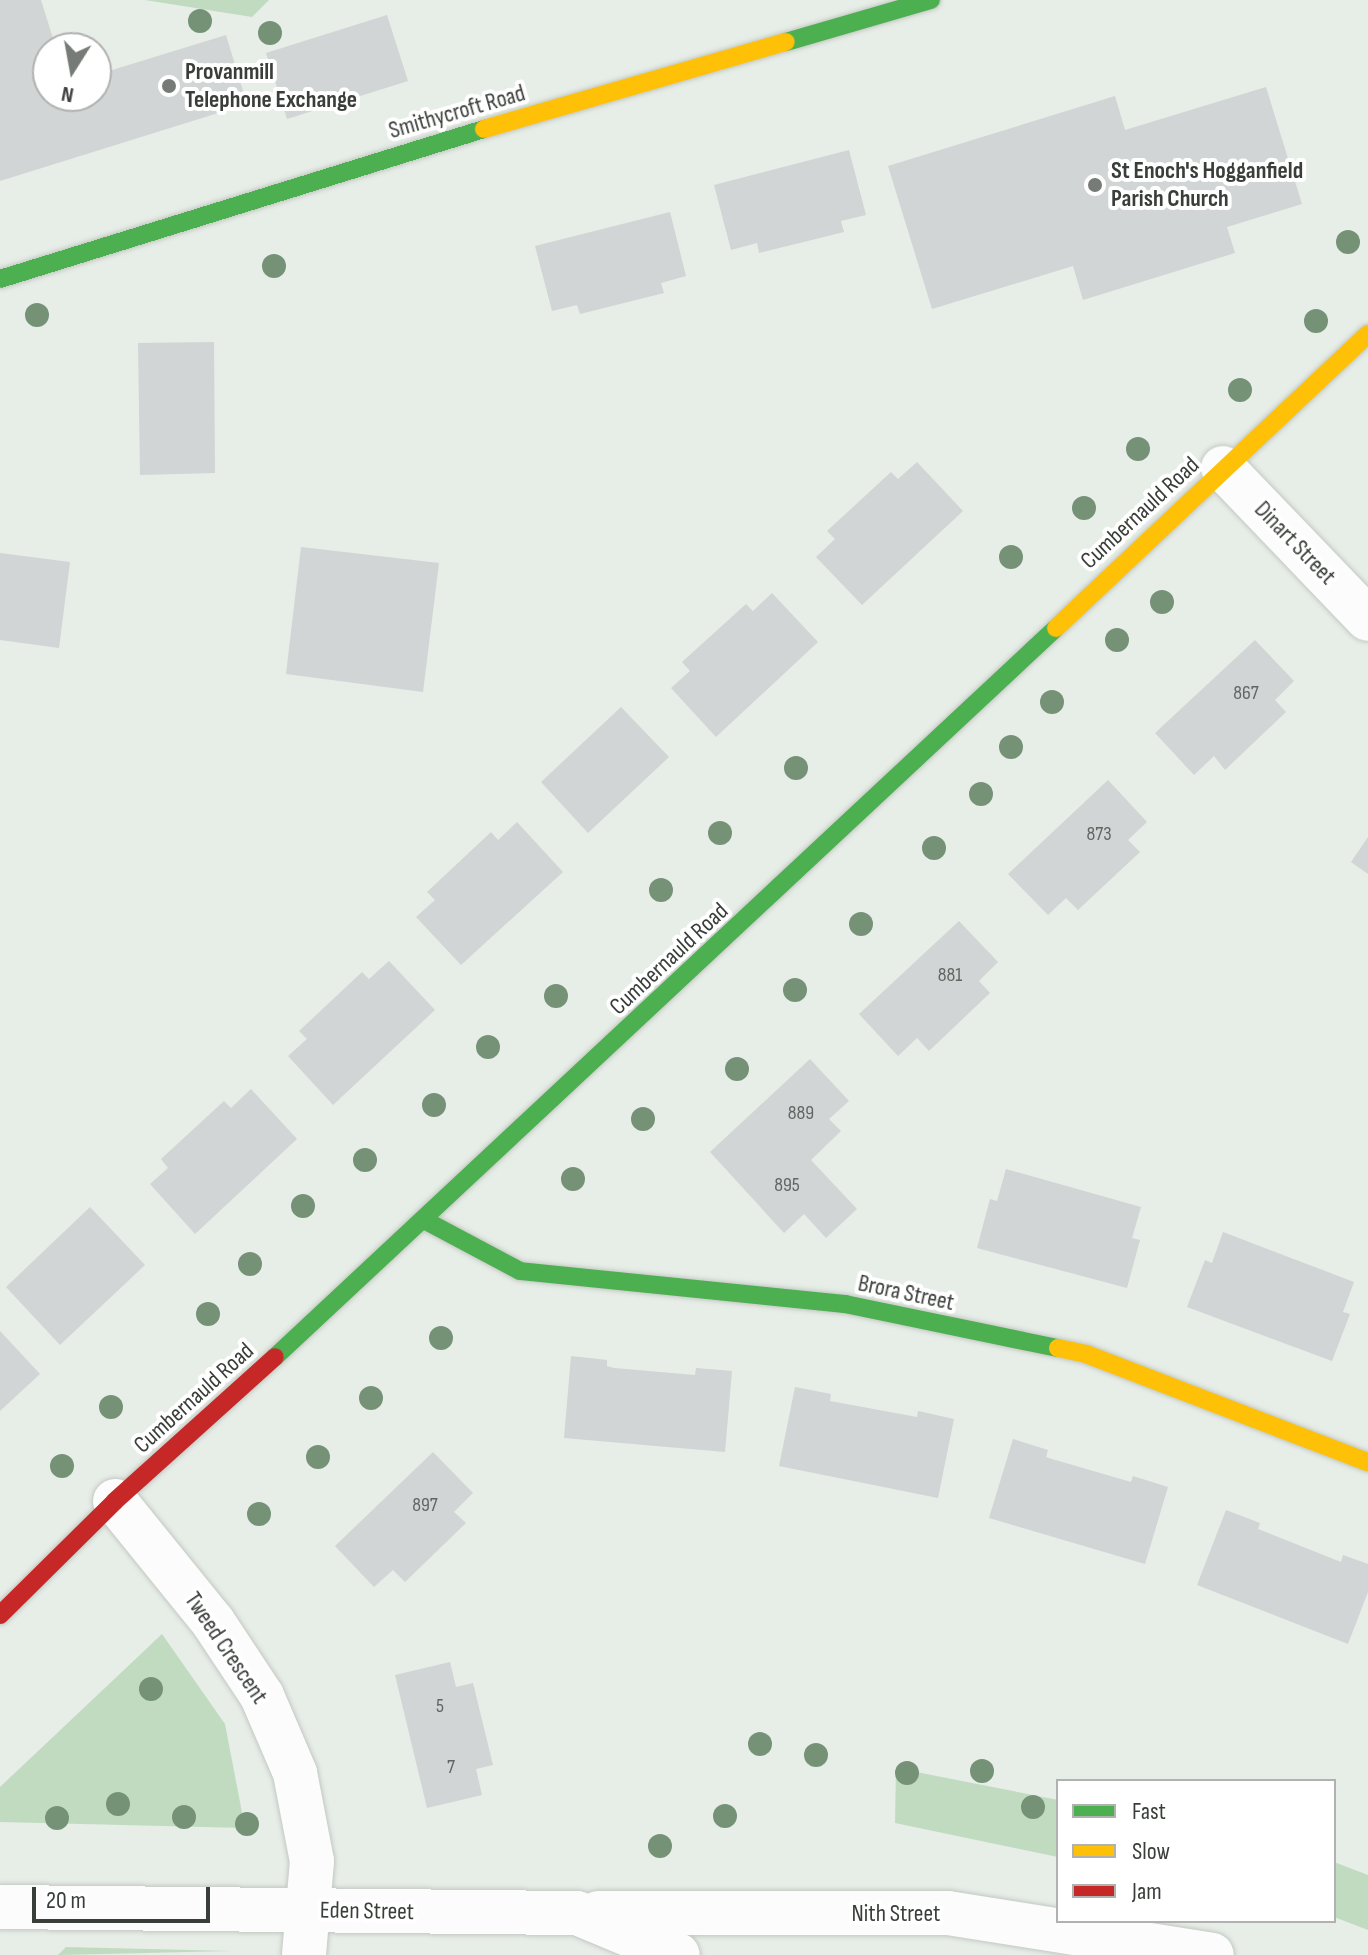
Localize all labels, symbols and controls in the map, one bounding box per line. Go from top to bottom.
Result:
north arrow [32,32,112,112]
place label: Provanmill Telephone Exchange [185,58,357,114]
marker: Provanmill Telephone Exchange [160,77,178,95]
street label: Smithycroft Road [385,79,529,145]
text: N [59,80,76,108]
place label: St Enoch's Hogganfield Parish Church [1111,157,1303,213]
marker: St Enoch's Hogganfield Parish Church [1086,176,1104,194]
street label: Cumbernauld Road [1075,451,1205,575]
street label: Dinart Street [1248,495,1342,591]
house number: 867 [1233,681,1259,705]
house number: 873 [1086,822,1112,846]
street label: Cumbernauld Road [604,897,734,1021]
house number: 881 [938,963,962,987]
house number: 889 [788,1101,814,1125]
house number: 895 [774,1173,800,1197]
street label: Brora Street [855,1269,957,1317]
street label: Cumbernauld Road [128,1337,260,1459]
house number: 897 [412,1493,438,1517]
street label: Tweed Crescent [178,1587,274,1709]
house number: 5 [436,1694,444,1718]
house number: 7 [447,1755,455,1779]
legend [1056,1779,1336,1923]
text: Fast [1132,1797,1166,1826]
text: Slow [1132,1837,1170,1866]
scale bar [36,1871,214,1921]
text: Jam [1132,1877,1162,1906]
text: 20 m [46,1886,86,1915]
street label: Eden Street [320,1896,414,1926]
street label: Nith Street [852,1900,940,1928]

